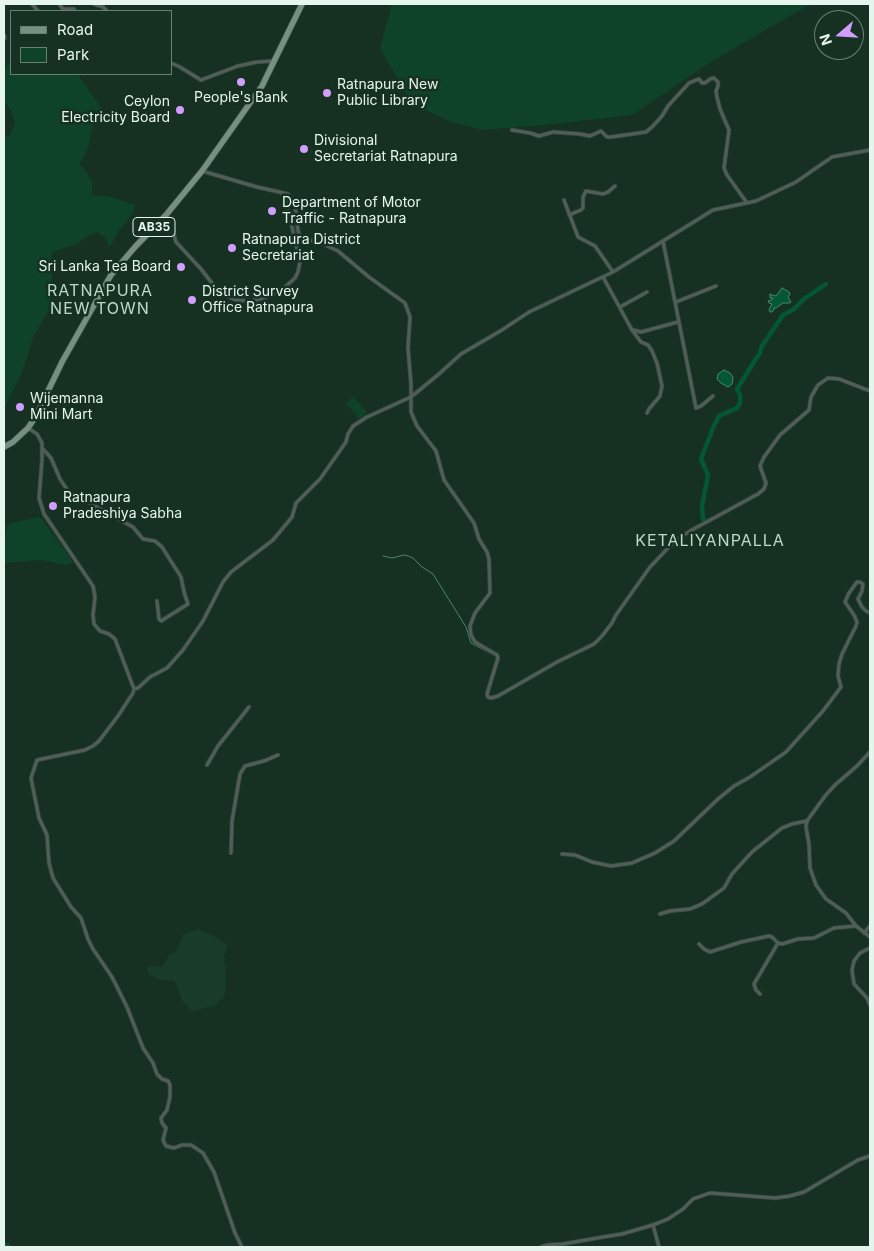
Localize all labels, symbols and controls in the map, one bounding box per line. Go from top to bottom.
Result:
legend [10,10,172,75]
north arrow [814,10,864,60]
text: Road [57,20,93,39]
text: N [816,32,835,48]
text: Park [57,45,89,64]
marker: People's Bank [235,76,247,88]
place label: Ratnapura New Public Library [337,77,438,110]
marker: Ratnapura New Public Library [321,87,333,99]
place label: People's Bank [194,90,288,106]
place label: Ceylon Electricity Board [61,94,170,126]
marker: Ceylon Electricity Board [174,104,186,116]
place label: Divisional Secretariat Ratnapura [314,133,458,166]
marker: Divisional Secretariat Ratnapura [298,143,310,155]
place label: Department of Motor Traffic - Ratnapura [282,195,421,228]
marker: Department of Motor Traffic - Ratnapura [266,205,278,217]
road number: AB35 [133,218,175,236]
place label: Ratnapura District Secretariat [242,232,360,264]
marker: Ratnapura District Secretariat [226,242,238,254]
place label: Sri Lanka Tea Board [38,259,171,275]
marker: Sri Lanka Tea Board [175,261,187,273]
district label: RATNAPURA NEW TOWN [46,281,154,319]
place label: District Survey Office Ratnapura [202,284,314,316]
marker: District Survey Office Ratnapura [186,294,198,306]
place label: Wijemanna Mini Mart [30,391,103,424]
marker: Wijemanna Mini Mart [14,401,26,413]
place label: Ratnapura Pradeshiya Sabha [63,490,182,522]
marker: Ratnapura Pradeshiya Sabha [47,500,59,512]
district label: KETALIYANPALLA [633,531,787,551]

